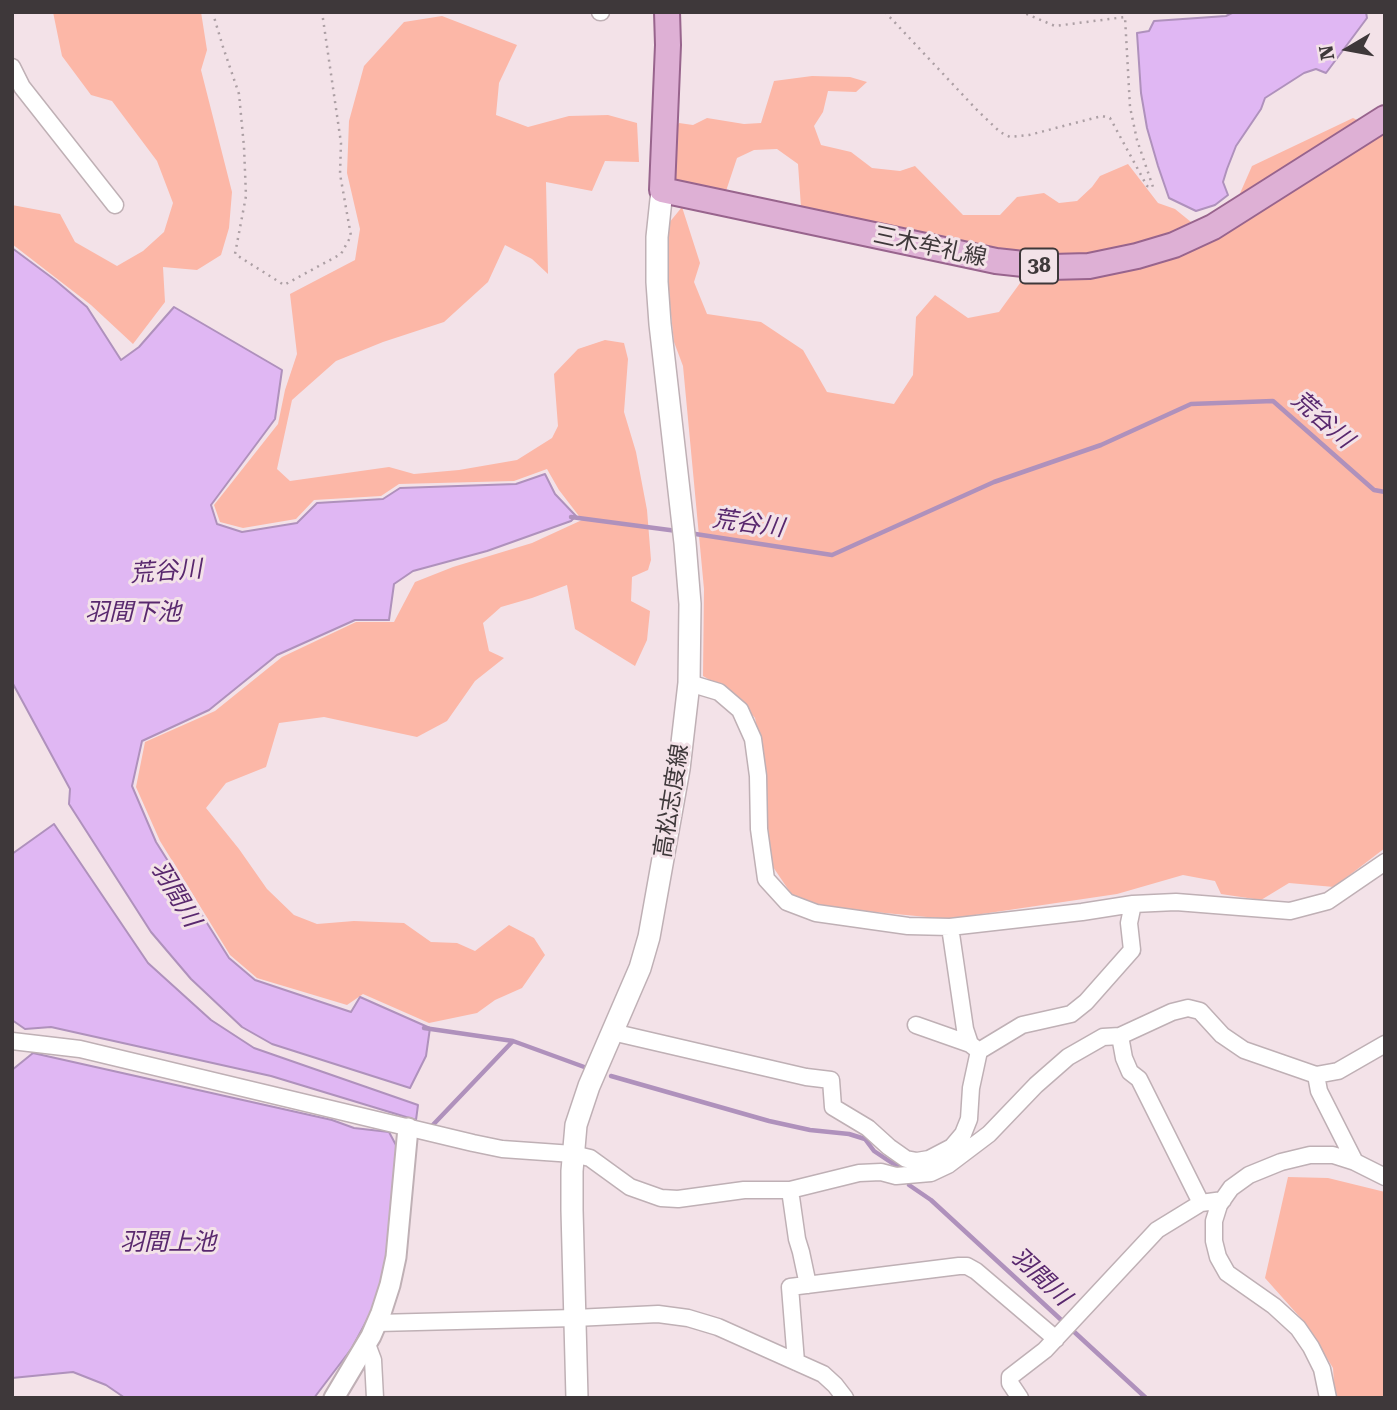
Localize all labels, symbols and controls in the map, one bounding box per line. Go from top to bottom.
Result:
north arrow [1313,14,1383,84]
text: N [1314,44,1339,62]
street label: 三木牟礼線 [871,222,989,272]
road number: 38 [1020,248,1058,284]
water label: 荒谷川 [1285,386,1359,454]
water label: 荒谷川 [710,505,786,543]
water label: 荒谷川 [129,555,203,589]
water label: 羽間下池 [85,599,181,627]
street label: 高松志度線 [649,742,695,860]
water label: 羽間川 [144,856,206,932]
water label: 羽間上池 [120,1229,216,1257]
water label: 羽間川 [1004,1242,1076,1312]

